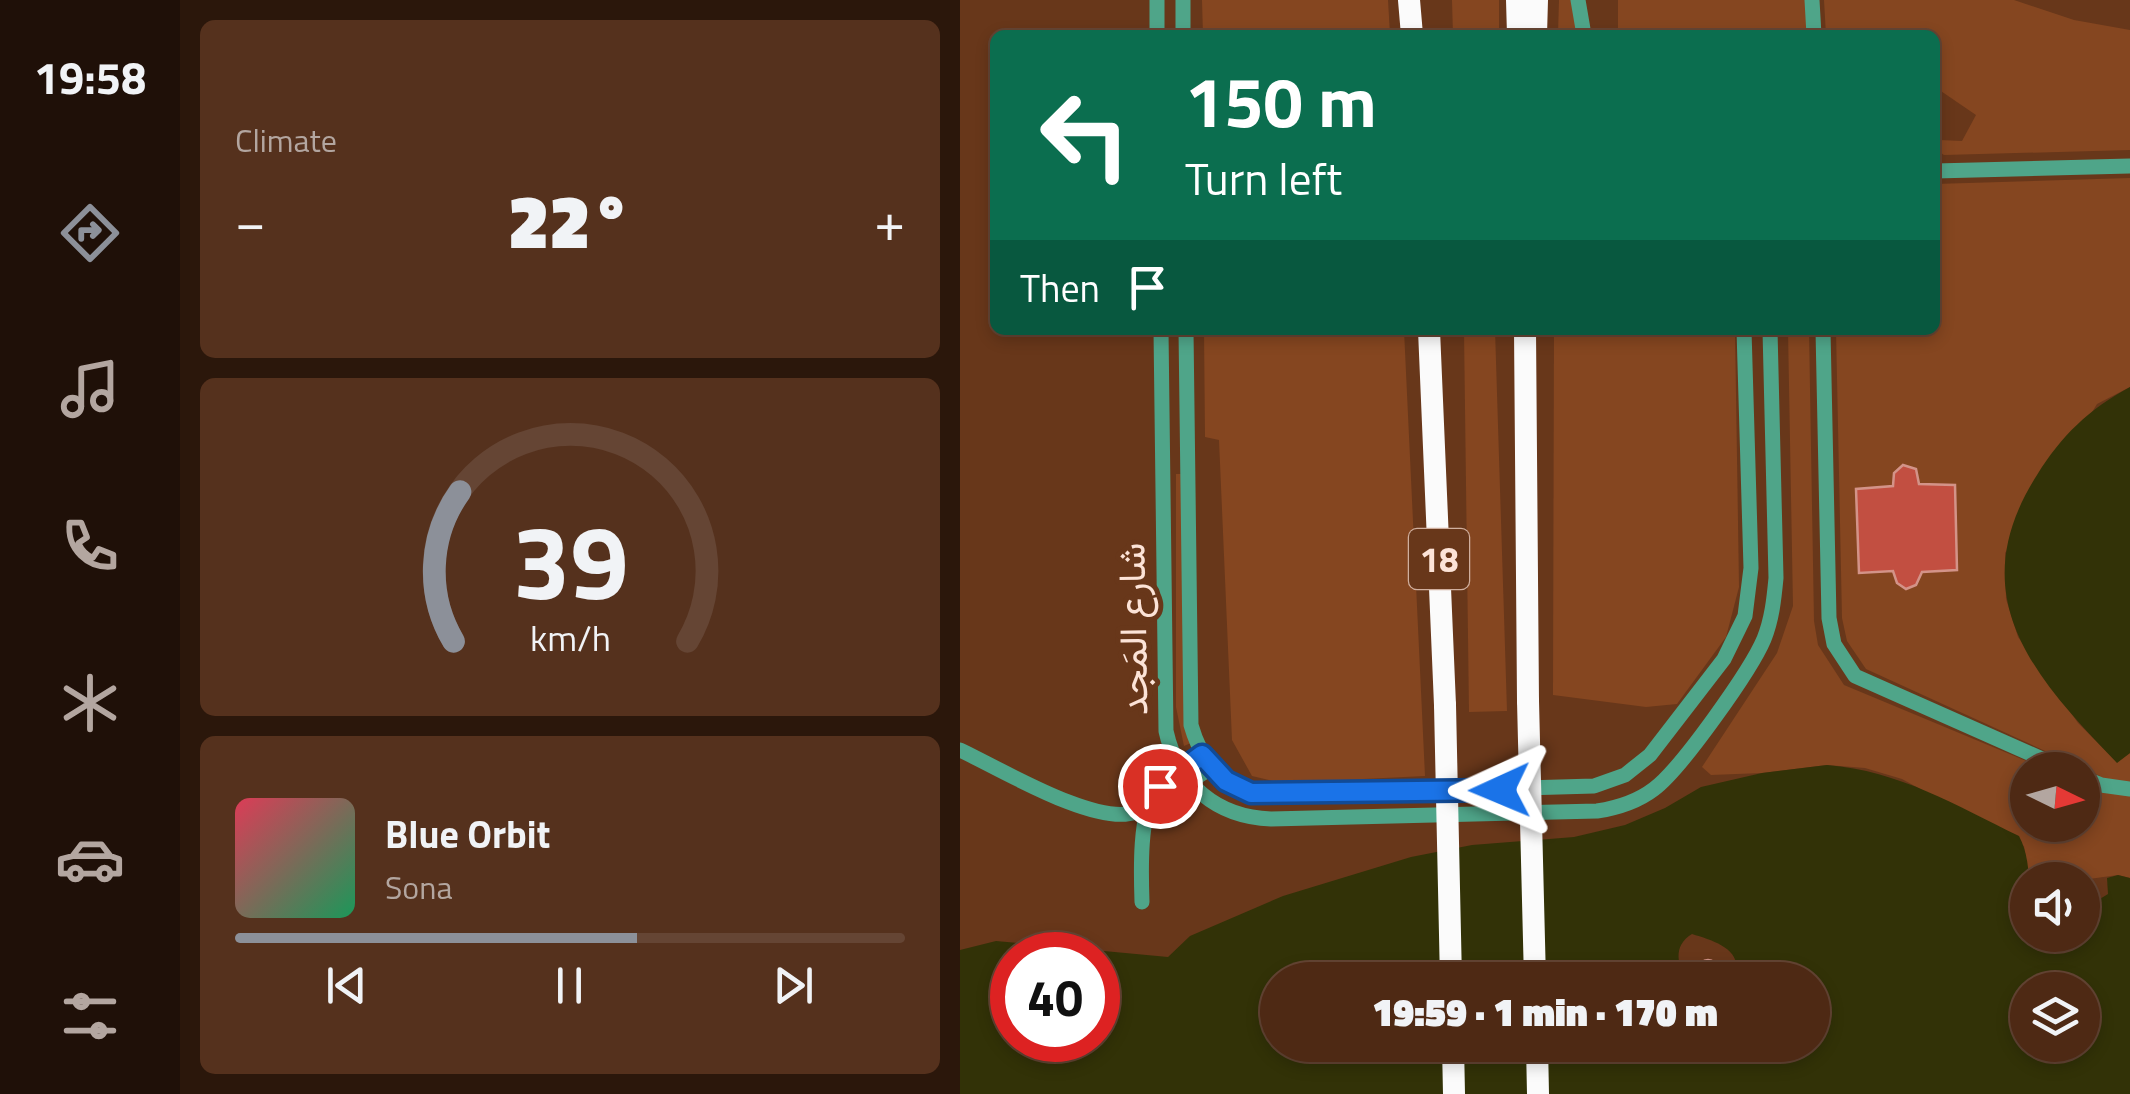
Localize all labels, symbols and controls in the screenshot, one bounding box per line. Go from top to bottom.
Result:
text: 19:58 [34,43,146,111]
text: 150 m [1185,48,1377,154]
icon: left [1020,70,1150,200]
text: Climate [235,116,337,164]
text: Turn left [1185,144,1342,212]
text: 22° [508,163,632,277]
text: − [235,179,266,262]
text: + [874,179,905,262]
icon: directions [55,198,125,268]
text: Then [1020,259,1100,317]
icon: arrive [1120,260,1175,315]
icon: music [55,354,125,424]
text: 39 [512,481,628,639]
icon: phone [55,511,125,581]
road number: 18 [1409,529,1469,589]
street label: شارع المَجد [1101,542,1163,716]
text: km/h [530,610,610,665]
icon: climate [55,668,125,738]
position arrow [1448,738,1552,842]
pin [1118,744,1203,829]
north arrow [2010,752,2100,842]
map controls [2010,752,2100,1062]
icon: arrive [1133,759,1188,814]
text: Blue Orbit [385,805,550,863]
icon: car [55,824,125,894]
button: sound [2010,862,2100,952]
text: Sona [385,863,452,911]
speed limit sign: 40 [990,932,1120,1062]
icon: previous [319,958,374,1013]
icon: pause [542,958,597,1013]
icon: next [766,958,821,1013]
button: layers [2010,972,2100,1062]
icon: filters [55,981,125,1051]
text: 19:59 · 1 min · 170 m [1372,983,1718,1041]

